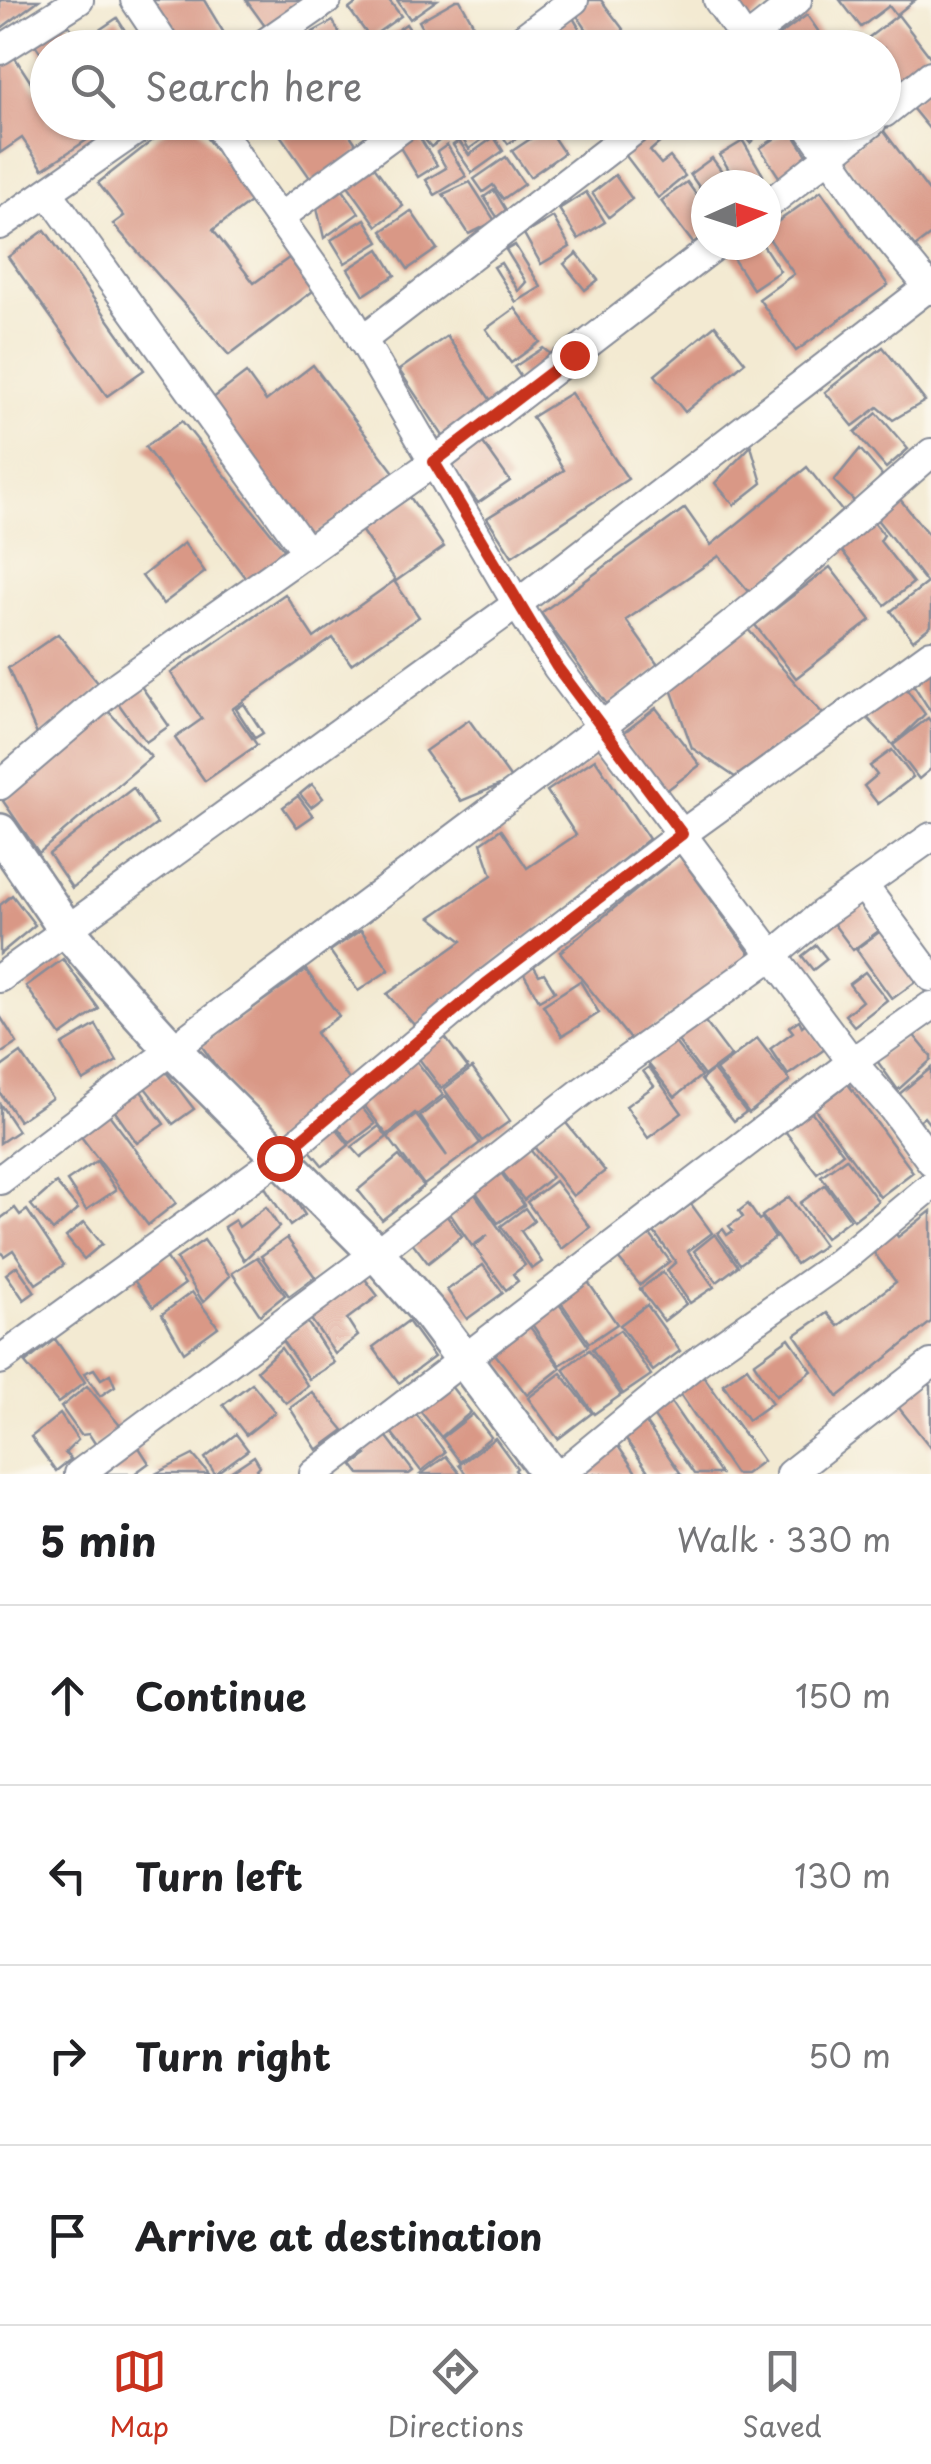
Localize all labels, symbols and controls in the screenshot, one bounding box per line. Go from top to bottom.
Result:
search box [30,30,901,140]
text: Search here [145,57,362,114]
icon: search [65,58,120,113]
north arrow [691,170,781,260]
route end [552,333,598,379]
route start [257,1136,303,1182]
text: 5 min [40,1508,157,1571]
text: Walk · 330 m [677,1515,891,1563]
text: Continue [135,1667,306,1724]
icon: ahead [40,1668,95,1723]
text: 150 m [795,1671,891,1719]
text: Turn left [135,1847,303,1904]
icon: left [40,1848,95,1903]
text: 130 m [794,1851,891,1899]
text: Turn right [135,2027,331,2084]
icon: right [40,2028,95,2083]
text: 50 m [808,2031,891,2079]
text: Arrive at destination [135,2207,543,2264]
icon: arrive [40,2208,95,2263]
tab: Map [109,2344,169,2447]
tab: Directions [388,2344,524,2447]
tab: Saved [742,2344,822,2447]

